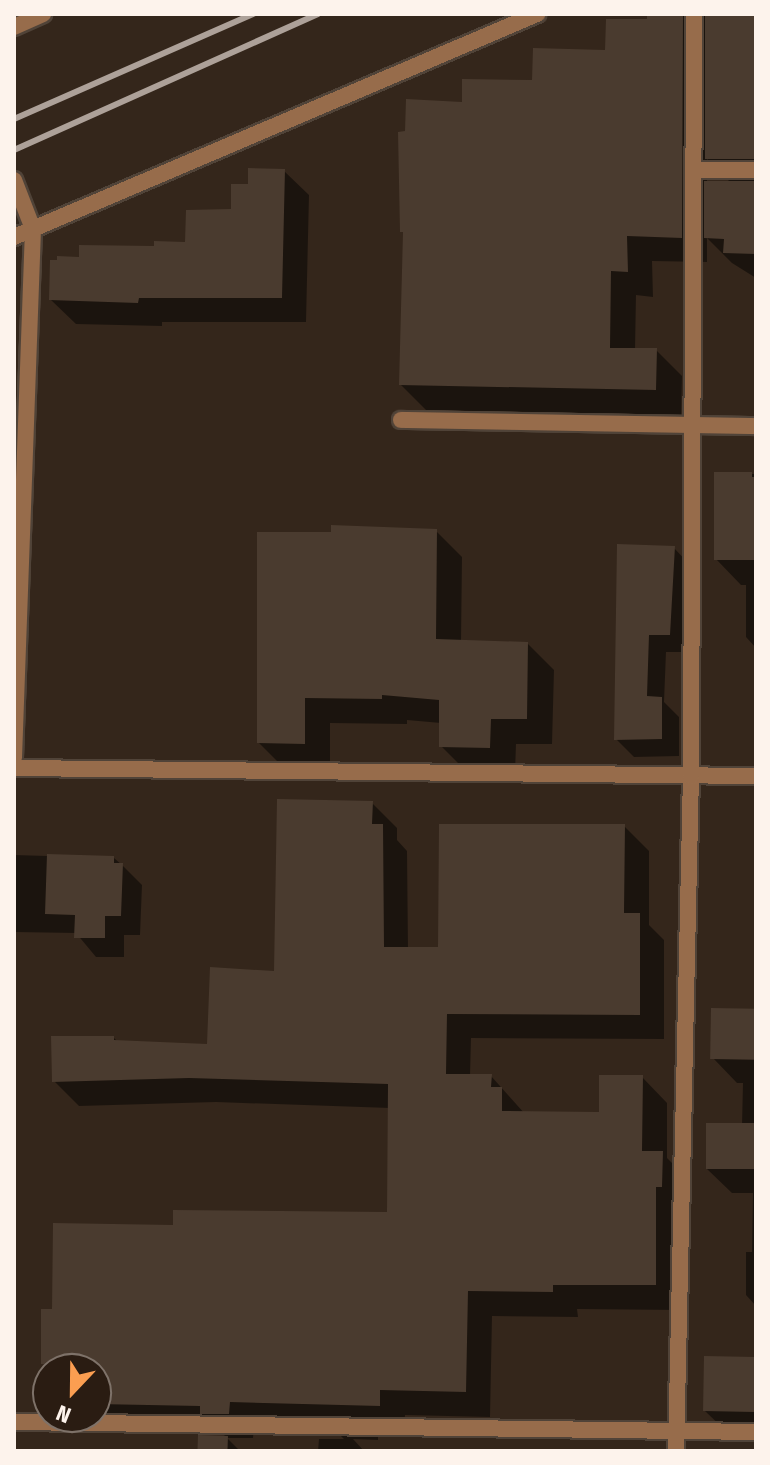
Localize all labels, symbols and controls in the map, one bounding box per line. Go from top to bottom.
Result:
north arrow [32,1353,112,1433]
text: N [52,1399,75,1429]

